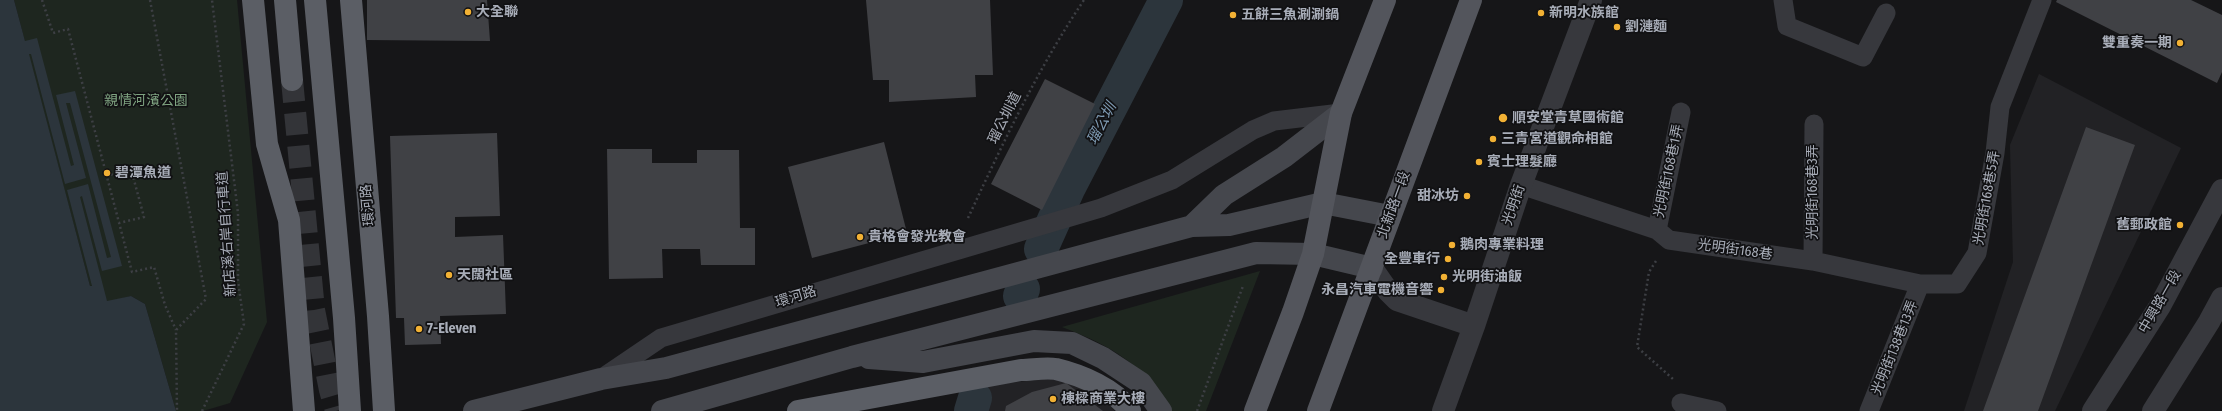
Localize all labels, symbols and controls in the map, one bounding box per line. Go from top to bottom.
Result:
place label: 大全聯 [476,4,518,20]
place label: 新明水族館 [1549,5,1619,21]
marker: 大全聯 [463,7,473,17]
place label: 五餅三魚涮涮鍋 [1241,7,1339,23]
marker: 新明水族館 [1536,8,1546,18]
marker: 五餅三魚涮涮鍋 [1228,10,1238,20]
place label: 劉漣麵 [1625,19,1667,35]
marker: 劉漣麵 [1612,22,1622,32]
place label: 雙重奏一期 [2102,35,2172,51]
marker: 雙重奏一期 [2175,38,2185,48]
street label: 瑠公圳道 [985,89,1025,147]
park label: 親情河濱公園 [104,93,188,109]
water label: 瑠公圳 [1083,100,1121,148]
place label: 順安堂青草國術館 [1512,110,1624,126]
marker: 順安堂青草國術館 [1497,112,1509,124]
street label: 光明街168巷1弄 [1651,123,1687,219]
place label: 三青宮道觀命相館 [1501,131,1613,147]
marker: 三青宮道觀命相館 [1488,134,1498,144]
street label: 光明街168巷3弄 [1805,144,1821,240]
street label: 光明街168巷5弄 [1970,149,2004,247]
place label: 賓士理髮廳 [1487,154,1557,170]
marker: 賓士理髮廳 [1474,157,1484,167]
place label: 碧潭魚道 [115,165,171,181]
marker: 碧潭魚道 [102,168,112,178]
street label: 北新路一段 [1374,169,1414,241]
street label: 新店溪右岸自行車道 [214,171,240,297]
street label: 光明街 [1499,182,1529,228]
street label: 環河路 [358,183,378,227]
place label: 甜冰坊 [1417,188,1459,204]
marker: 甜冰坊 [1462,191,1472,201]
place label: 舊郵政館 [2116,217,2172,233]
marker: 舊郵政館 [2175,220,2185,230]
place label: 貴格會發光教會 [868,229,966,245]
marker: 貴格會發光教會 [855,232,865,242]
street label: 光明街168巷 [1696,236,1774,264]
place label: 鵝肉專業料理 [1460,237,1544,253]
marker: 鵝肉專業料理 [1447,240,1457,250]
place label: 全豐車行 [1384,251,1440,267]
marker: 全豐車行 [1443,254,1453,264]
place label: 天闊社區 [457,267,513,283]
street label: 中興路一段 [2135,267,2185,337]
place label: 光明街油飯 [1452,269,1522,285]
marker: 天闊社區 [444,270,454,280]
marker: 光明街油飯 [1439,272,1449,282]
place label: 永昌汽車電機音響 [1321,282,1433,298]
street label: 環河路 [773,283,819,311]
marker: 永昌汽車電機音響 [1436,285,1446,295]
street label: 光明街138巷13弄 [1868,298,1922,398]
place label: 7-Eleven [427,321,476,337]
marker: 7-Eleven [414,324,424,334]
place label: 棟樑商業大樓 [1061,391,1145,407]
marker: 棟樑商業大樓 [1048,394,1058,404]

